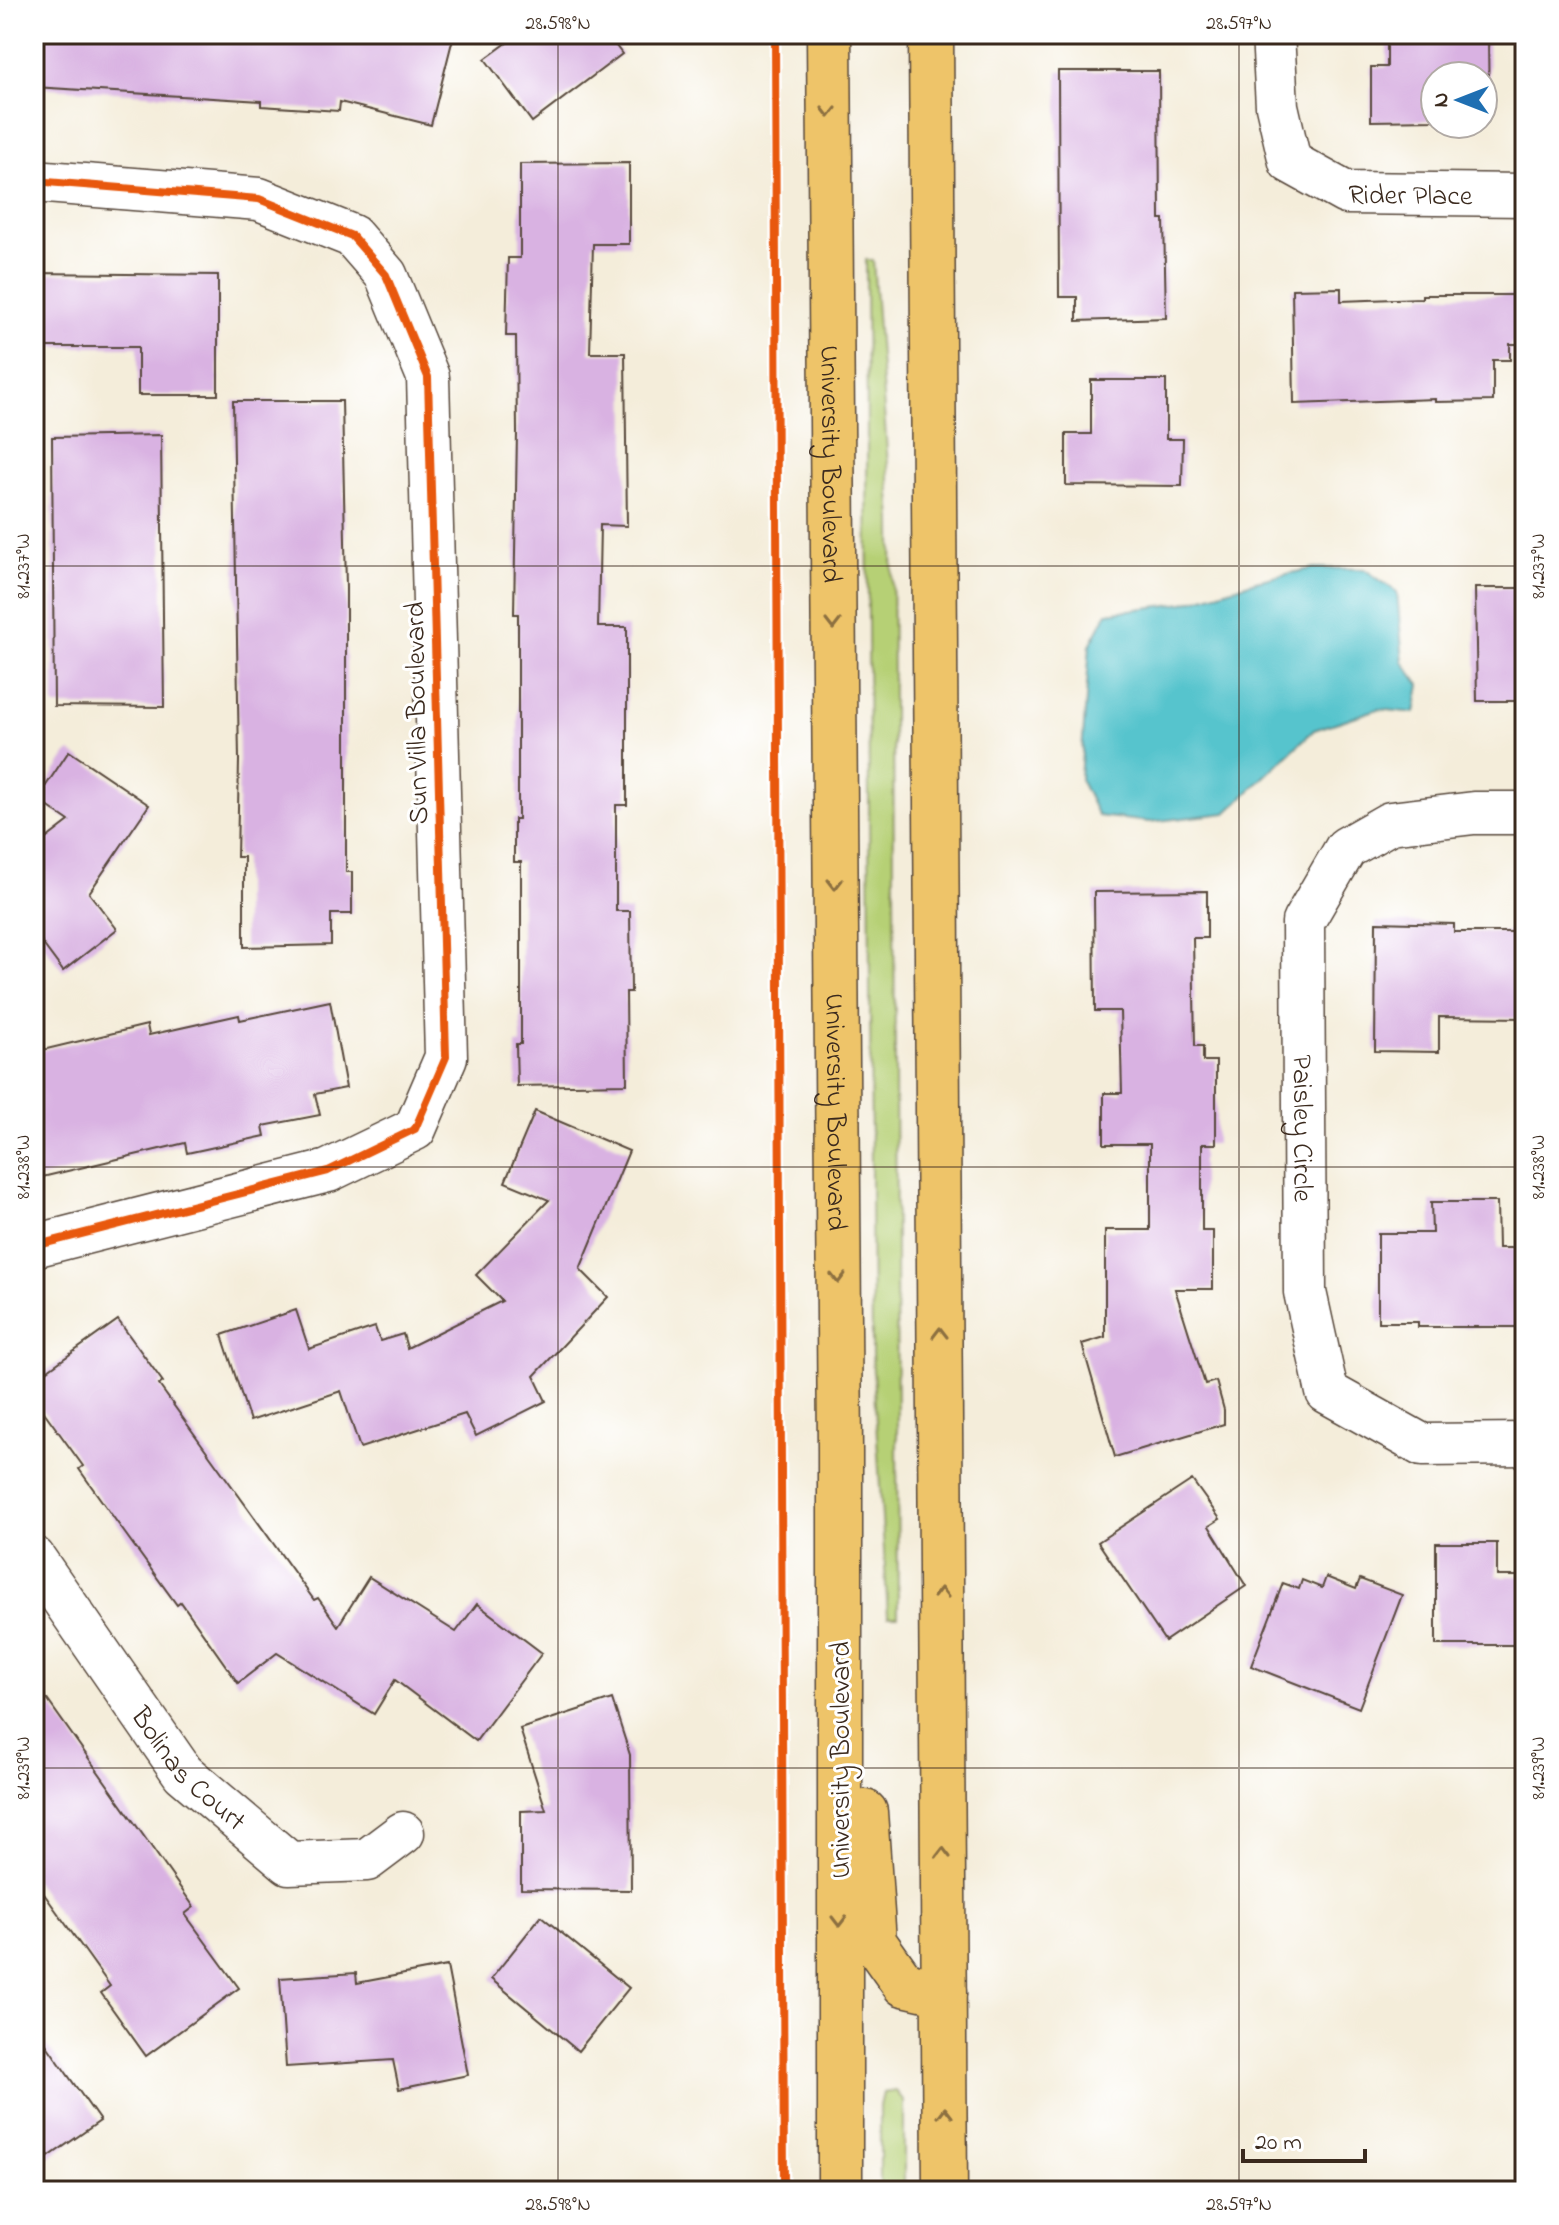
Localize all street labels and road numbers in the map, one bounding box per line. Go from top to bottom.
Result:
street label: Rider Place [1348,176,1473,218]
street label: University Boulevard [807,345,850,583]
street label: Sun Villa Boulevard [396,601,441,825]
street label: University Boulevard [812,993,855,1231]
street label: Paisley Circle [1280,1054,1322,1203]
street label: University Boulevard [822,1641,863,1879]
street label: Bolinas Court [118,1698,254,1842]

